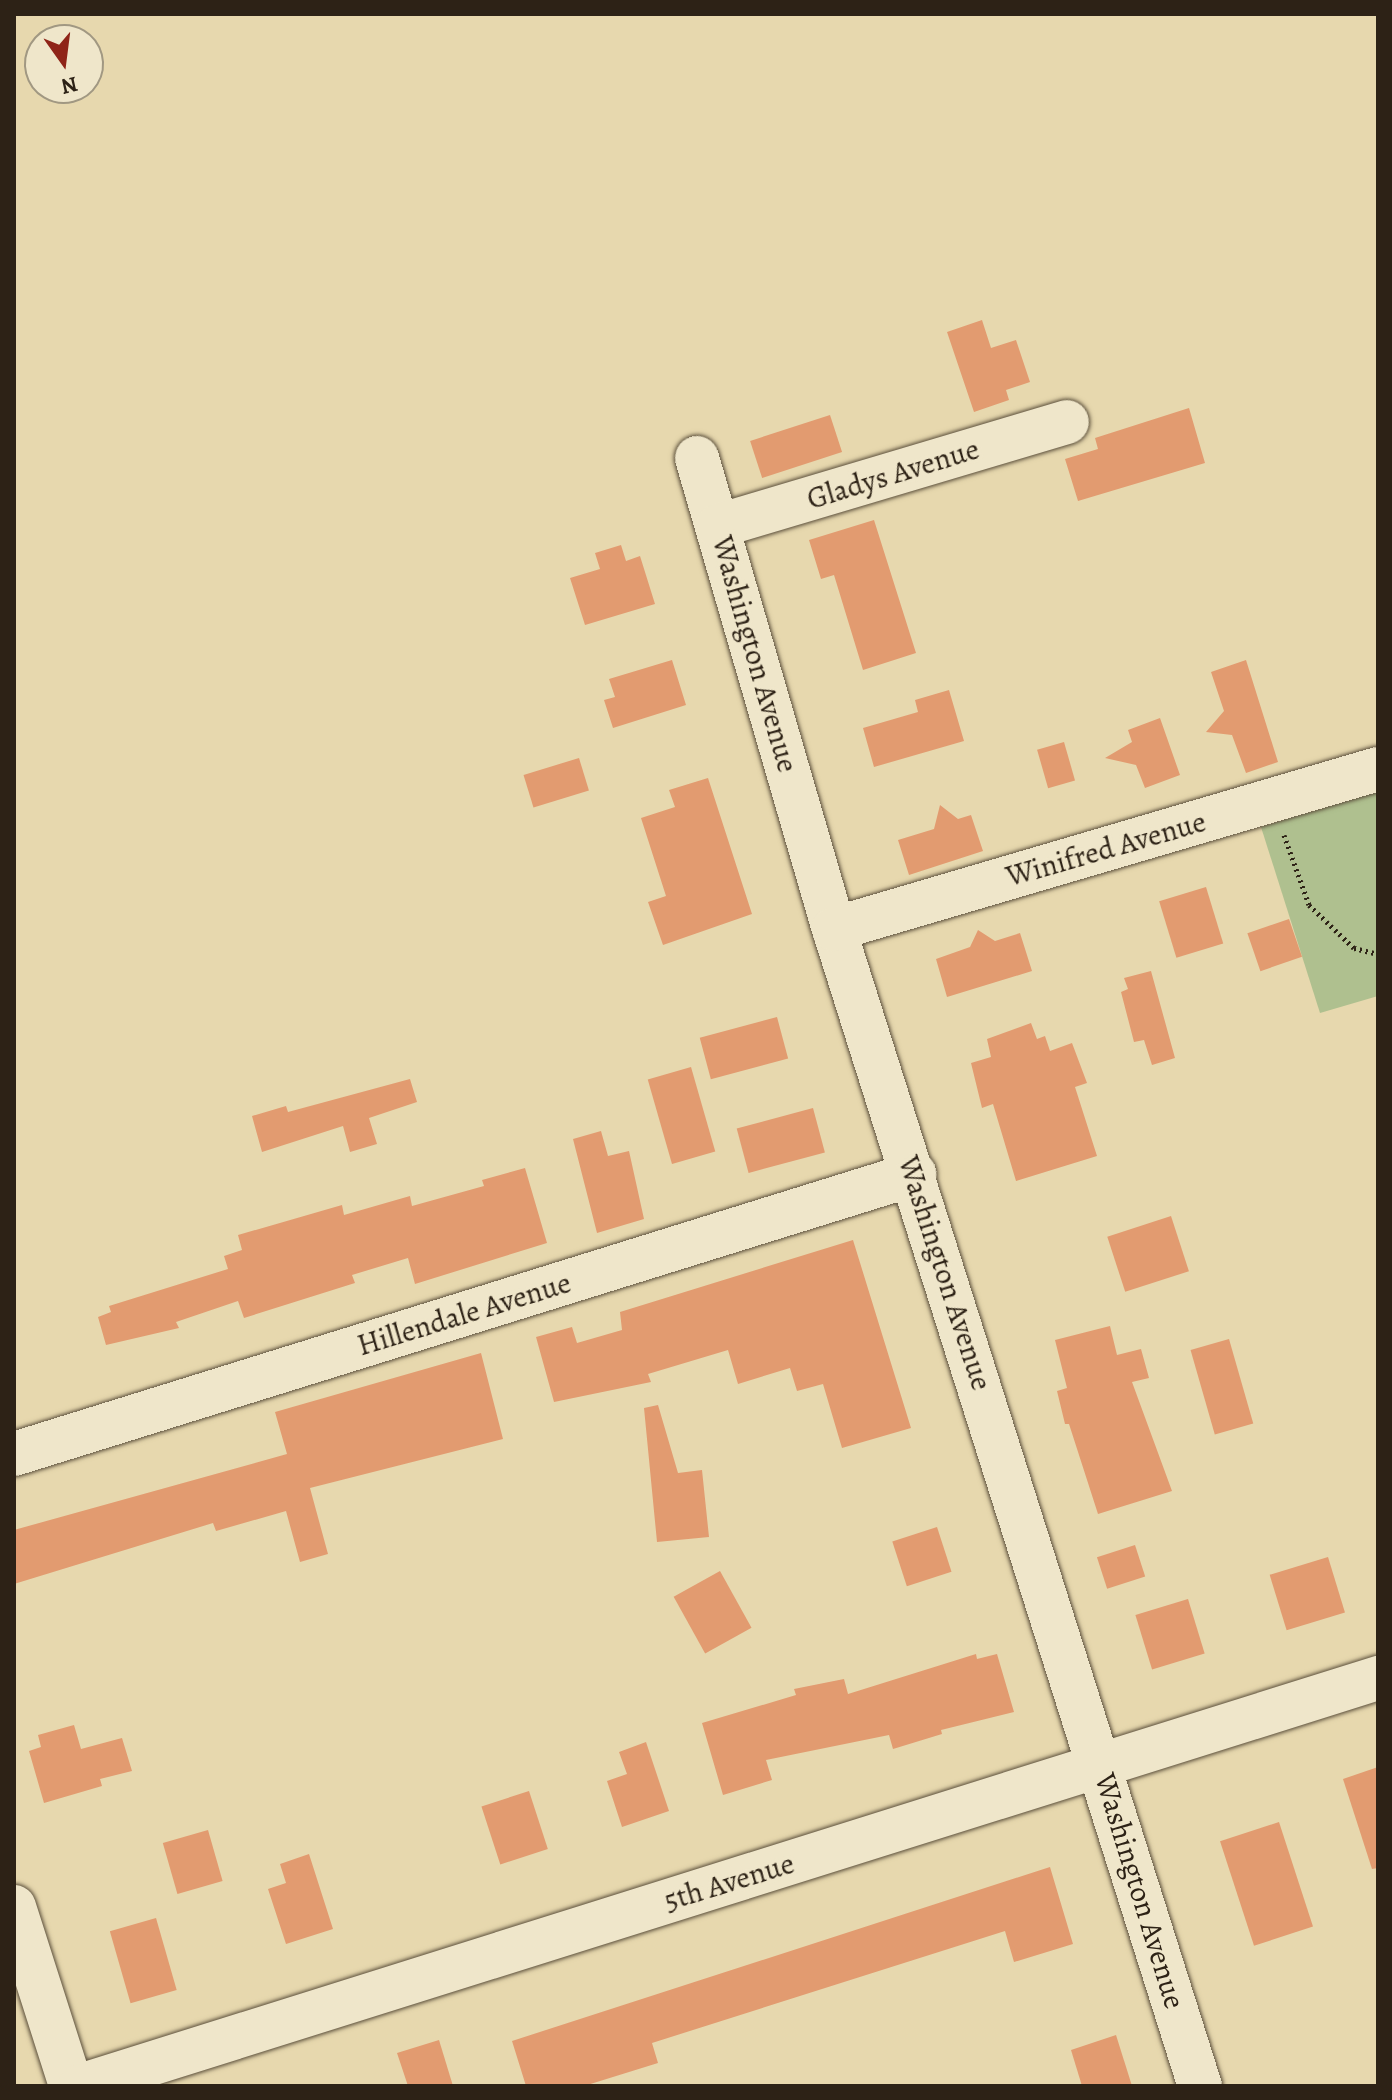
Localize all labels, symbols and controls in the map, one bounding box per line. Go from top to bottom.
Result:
north arrow [24,24,104,104]
text: N [58,69,81,102]
street label: Gladys Avenue [803,431,983,517]
street label: Washington Avenue [704,532,806,776]
street label: Winifred Avenue [1002,803,1210,895]
street label: Washington Avenue [890,1151,1000,1395]
street label: Hillendale Avenue [353,1264,575,1364]
street label: Washington Avenue [1087,1769,1193,2013]
street label: 5th Avenue [660,1845,798,1919]

